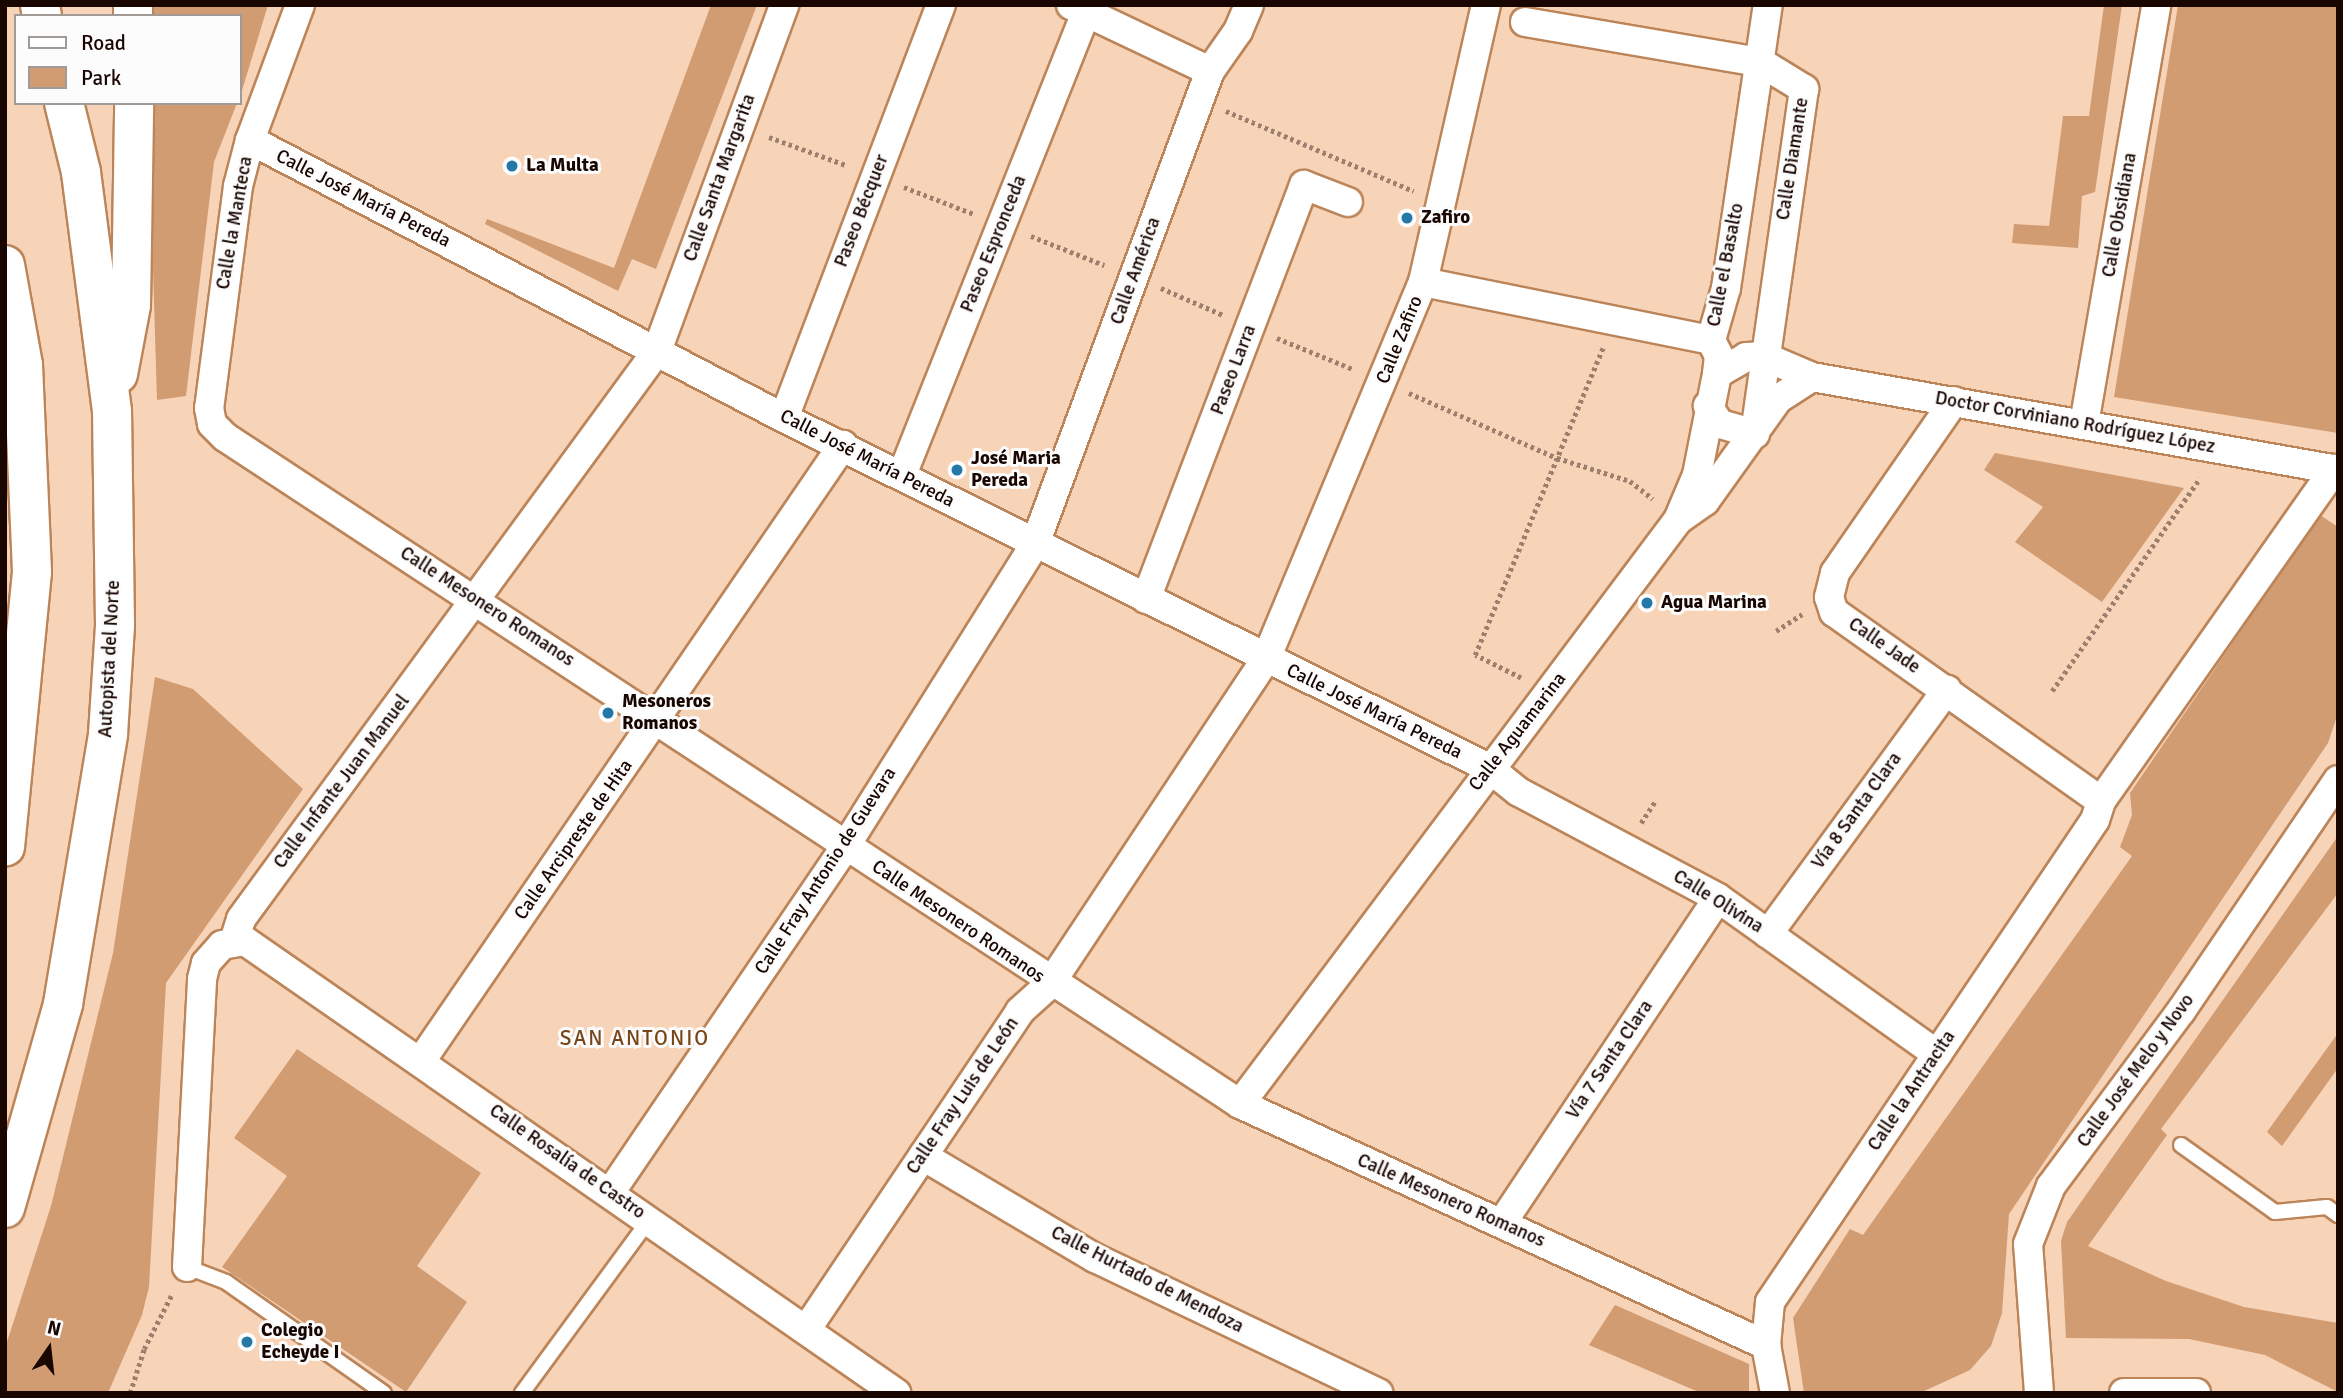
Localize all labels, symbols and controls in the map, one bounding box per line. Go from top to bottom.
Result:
legend [14,14,242,105]
text: Road [81,30,126,56]
text: Park [81,65,121,91]
street label: Calle Santa Margarita [679,91,761,265]
street label: Calle Diamante [1772,96,1814,222]
street label: Calle José María Pereda [272,145,454,253]
street label: Paseo Bécquer [830,151,894,271]
street label: Calle Obsidiana [2098,151,2142,279]
street label: Calle la Manteca [212,155,258,291]
place label: La Multa [526,155,599,177]
marker: La Multa [504,158,520,174]
street label: Paseo Espronceda [956,172,1032,316]
street label: Calle el Basalto [1703,201,1749,329]
place label: Zafiro [1421,207,1470,229]
marker: Zafiro [1399,210,1415,226]
street label: Calle América [1106,214,1166,328]
street label: Calle Zafiro [1372,293,1428,387]
street label: Paseo Larra [1206,322,1262,418]
street label: Doctor Corviniano Rodríguez López [1933,387,2217,459]
street label: Calle José María Pereda [776,405,958,513]
place label: José Maria Pereda [971,448,1061,492]
marker: José Maria Pereda [949,462,965,478]
street label: Calle Mesonero Romanos [395,542,579,672]
street label: Autopista del Norte [94,580,126,738]
place label: Agua Marina [1661,592,1767,614]
marker: Agua Marina [1639,595,1655,611]
street label: Calle Jade [1844,613,1924,679]
street label: Calle José María Pereda [1282,660,1466,764]
street label: Calle Aguamarina [1465,668,1571,796]
street label: Calle Infante Juan Manuel [269,691,415,873]
place label: Mesoneros Romanos [622,691,711,735]
marker: Mesoneros Romanos [600,705,616,721]
street label: Vía 8 Santa Clara [1807,748,1907,874]
street label: Calle Arcipreste de Hita [510,755,638,925]
street label: Calle Fray Antonio de Guevara [750,763,902,979]
street label: Calle Mesonero Romanos [867,856,1049,988]
street label: Calle Olivina [1669,865,1767,939]
street label: Calle José Melo y Novo [2073,990,2199,1152]
street label: Vía 7 Santa Clara [1562,996,1658,1124]
street label: Calle Fray Luis de León [902,1013,1024,1179]
district label: SAN ANTONIO [561,1025,709,1051]
street label: Calle la Antracita [1863,1026,1961,1156]
street label: Calle Rosalía de Castro [485,1100,649,1224]
street label: Calle Mesonero Romanos [1353,1149,1549,1253]
street label: Calle Hurtado de Mendoza [1047,1221,1247,1339]
north arrow [14,1314,84,1384]
text: N [45,1315,63,1342]
place label: Colegio Echeyde I [261,1320,339,1364]
marker: Colegio Echeyde I [239,1334,255,1350]

